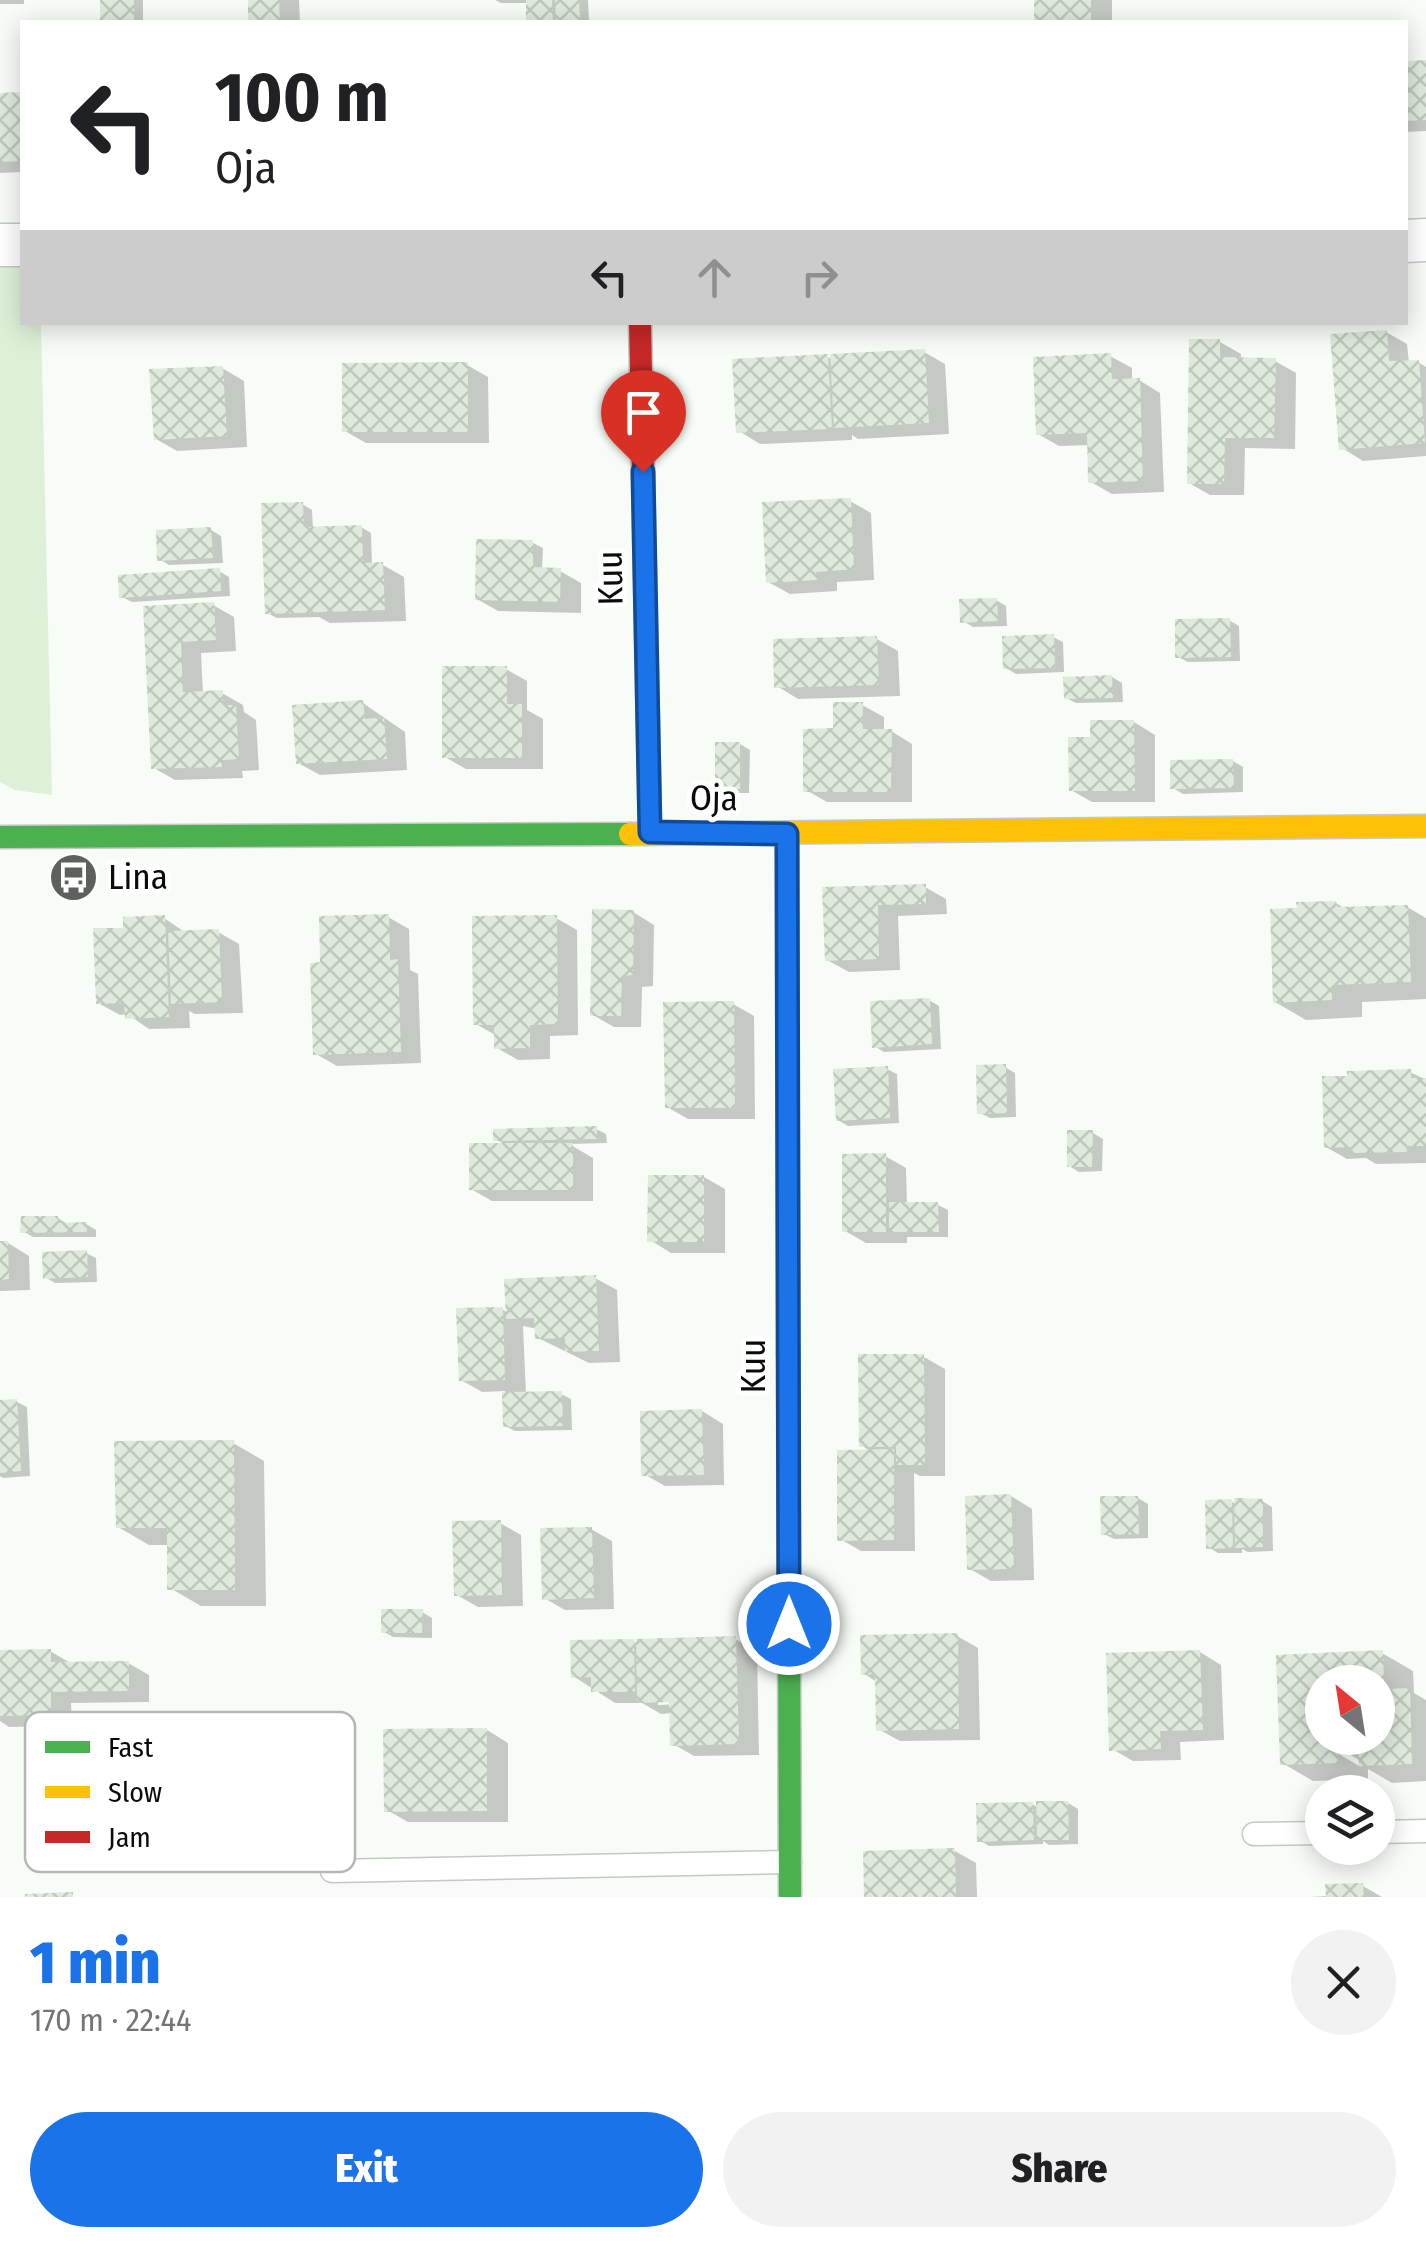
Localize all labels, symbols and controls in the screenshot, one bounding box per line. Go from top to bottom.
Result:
text: 100 m [215,56,389,140]
icon: left [50,60,180,190]
text: Oja [215,141,277,195]
icon: left [582,250,637,305]
icon: ahead [687,250,742,305]
icon: right [792,250,847,305]
pin [601,370,686,473]
icon: arrive [616,385,671,440]
street label: Kuu [589,550,631,606]
street label: Oja [690,777,738,819]
bus stop icon: Lina [47,851,99,903]
place label: Lina [108,856,168,898]
street label: Kuu [732,1339,774,1393]
position arrow [737,1572,841,1676]
north arrow [1305,1665,1395,1755]
map controls [1305,1665,1395,1865]
legend [25,1712,355,1872]
text: Fast [108,1731,154,1764]
button: layers [1305,1775,1395,1865]
text: Slow [108,1776,162,1809]
text: Jam [108,1821,151,1854]
text: 1 min [30,1927,161,1999]
button: close [1291,1930,1396,2035]
text: 170 m · 22:44 [30,2001,192,2039]
button: Exit [30,2112,703,2227]
button: Share [723,2112,1396,2227]

